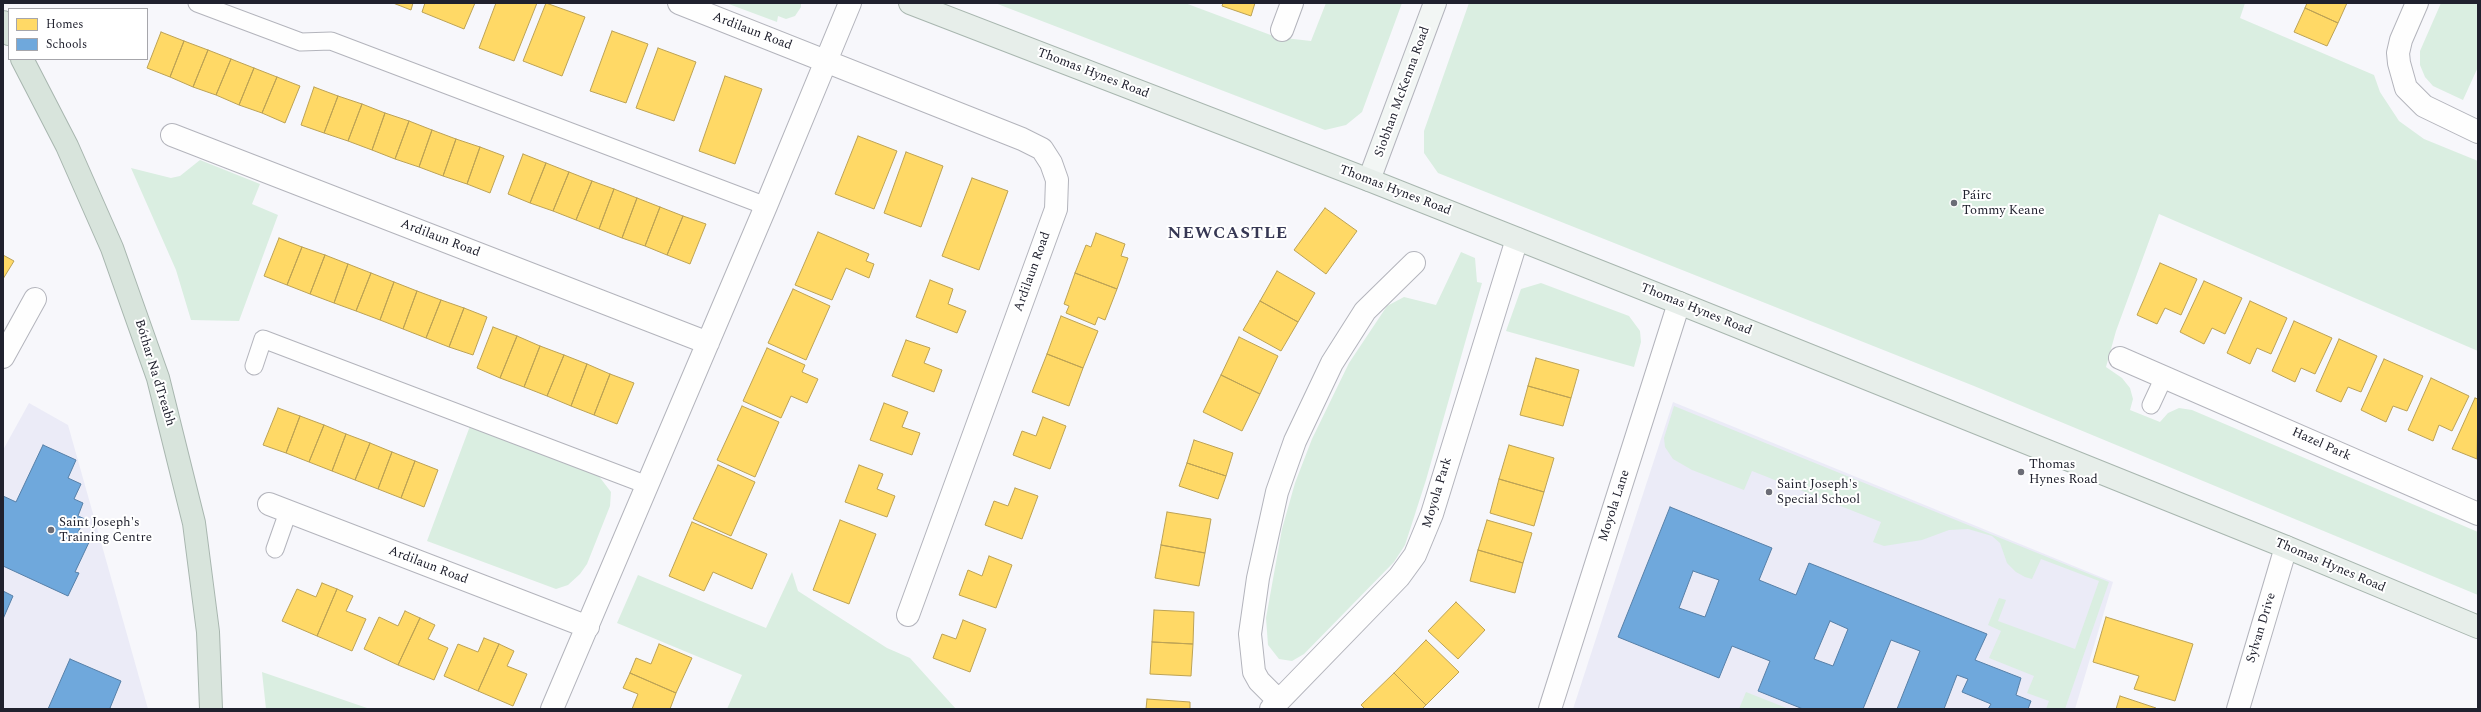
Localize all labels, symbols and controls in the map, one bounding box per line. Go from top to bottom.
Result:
legend [8,8,148,60]
street label: Ardilaun Road [710,10,794,54]
text: Homes [46,15,84,34]
street label: Siobhan McKenna Road [1372,25,1434,159]
text: Schools [46,35,87,54]
street label: Thomas Hynes Road [1035,45,1151,103]
street label: Thomas Hynes Road [1337,162,1453,220]
place label: Páirc Tommy Keane [1962,188,2045,219]
marker: Páirc Tommy Keane [1949,198,1959,208]
street label: Ardilaun Road [398,217,482,261]
district label: NEWCASTLE [1168,225,1288,245]
street label: Ardilaun Road [1011,230,1055,314]
street label: Thomas Hynes Road [1638,281,1754,339]
street label: Bóthar Na dTreabh [130,318,178,428]
street label: Hazel Park [2289,425,2353,465]
street label: Moyola Park [1420,456,1456,530]
place label: Thomas Hynes Road [2029,457,2098,488]
marker: Thomas Hynes Road [2016,467,2026,477]
street label: Moyola Lane [1596,468,1634,544]
place label: Saint Joseph's Special School [1777,477,1860,508]
marker: Saint Joseph's Special School [1764,487,1774,497]
place label: Saint Joseph's Training Centre [59,515,152,546]
marker: Saint Joseph's Training Centre [46,525,56,535]
street label: Thomas Hynes Road [2272,536,2388,596]
street label: Ardilaun Road [386,544,470,588]
street label: Sylvan Drive [2244,591,2280,665]

